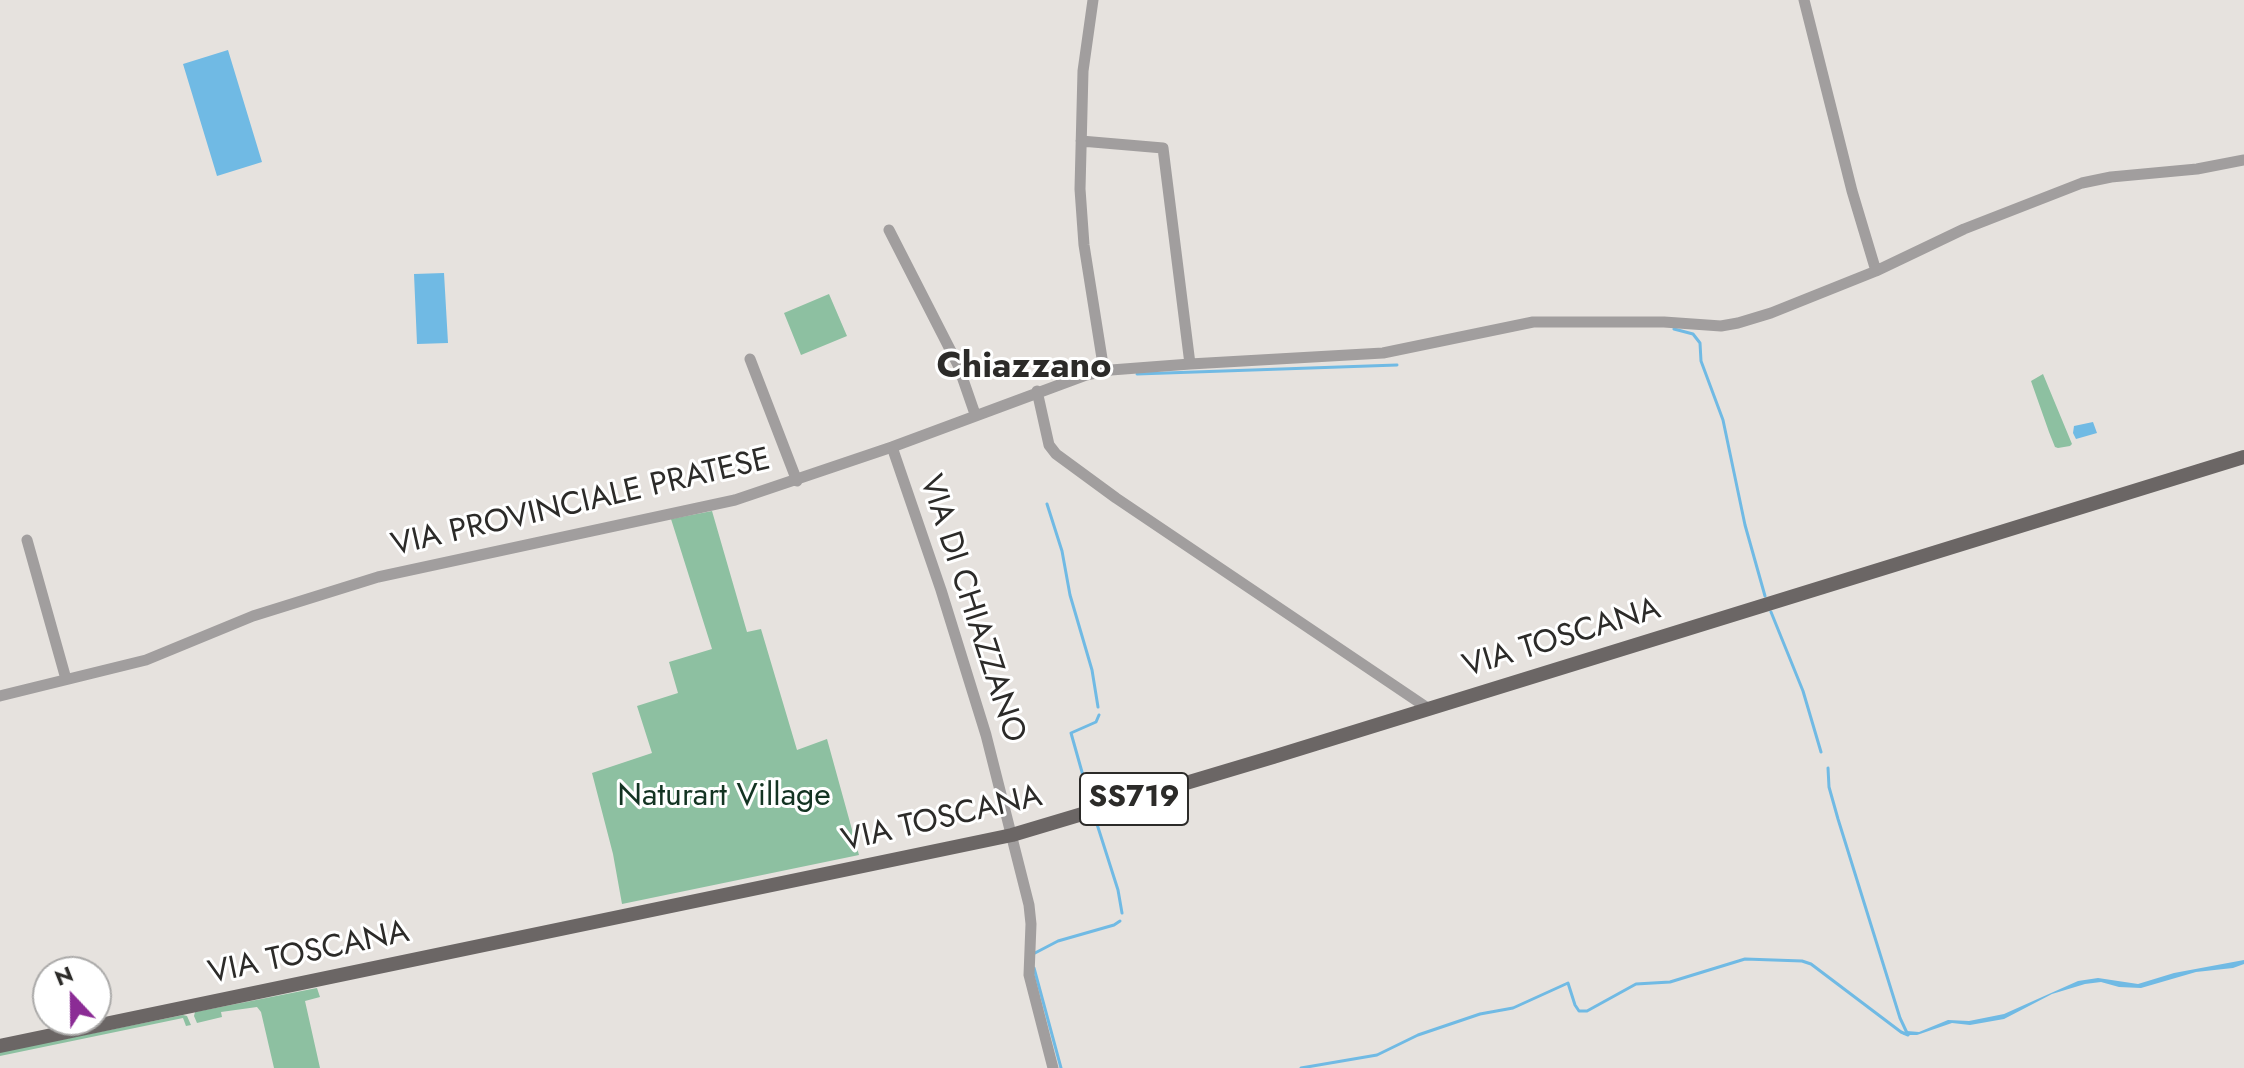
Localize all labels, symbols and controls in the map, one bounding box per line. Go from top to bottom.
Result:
district label: Chiazzano [936,346,1112,390]
street label: VIA PROVINCIALE PRATESE [388,442,774,566]
street label: VIA DI CHIAZZANO [910,471,1032,747]
street label: VIA TOSCANA [1459,591,1665,687]
road number: SS719 [1080,773,1188,825]
park label: Naturart Village [617,778,831,816]
street label: VIA TOSCANA [838,778,1046,862]
street label: VIA TOSCANA [205,914,413,994]
north arrow [32,956,112,1036]
text: N [50,957,78,994]

